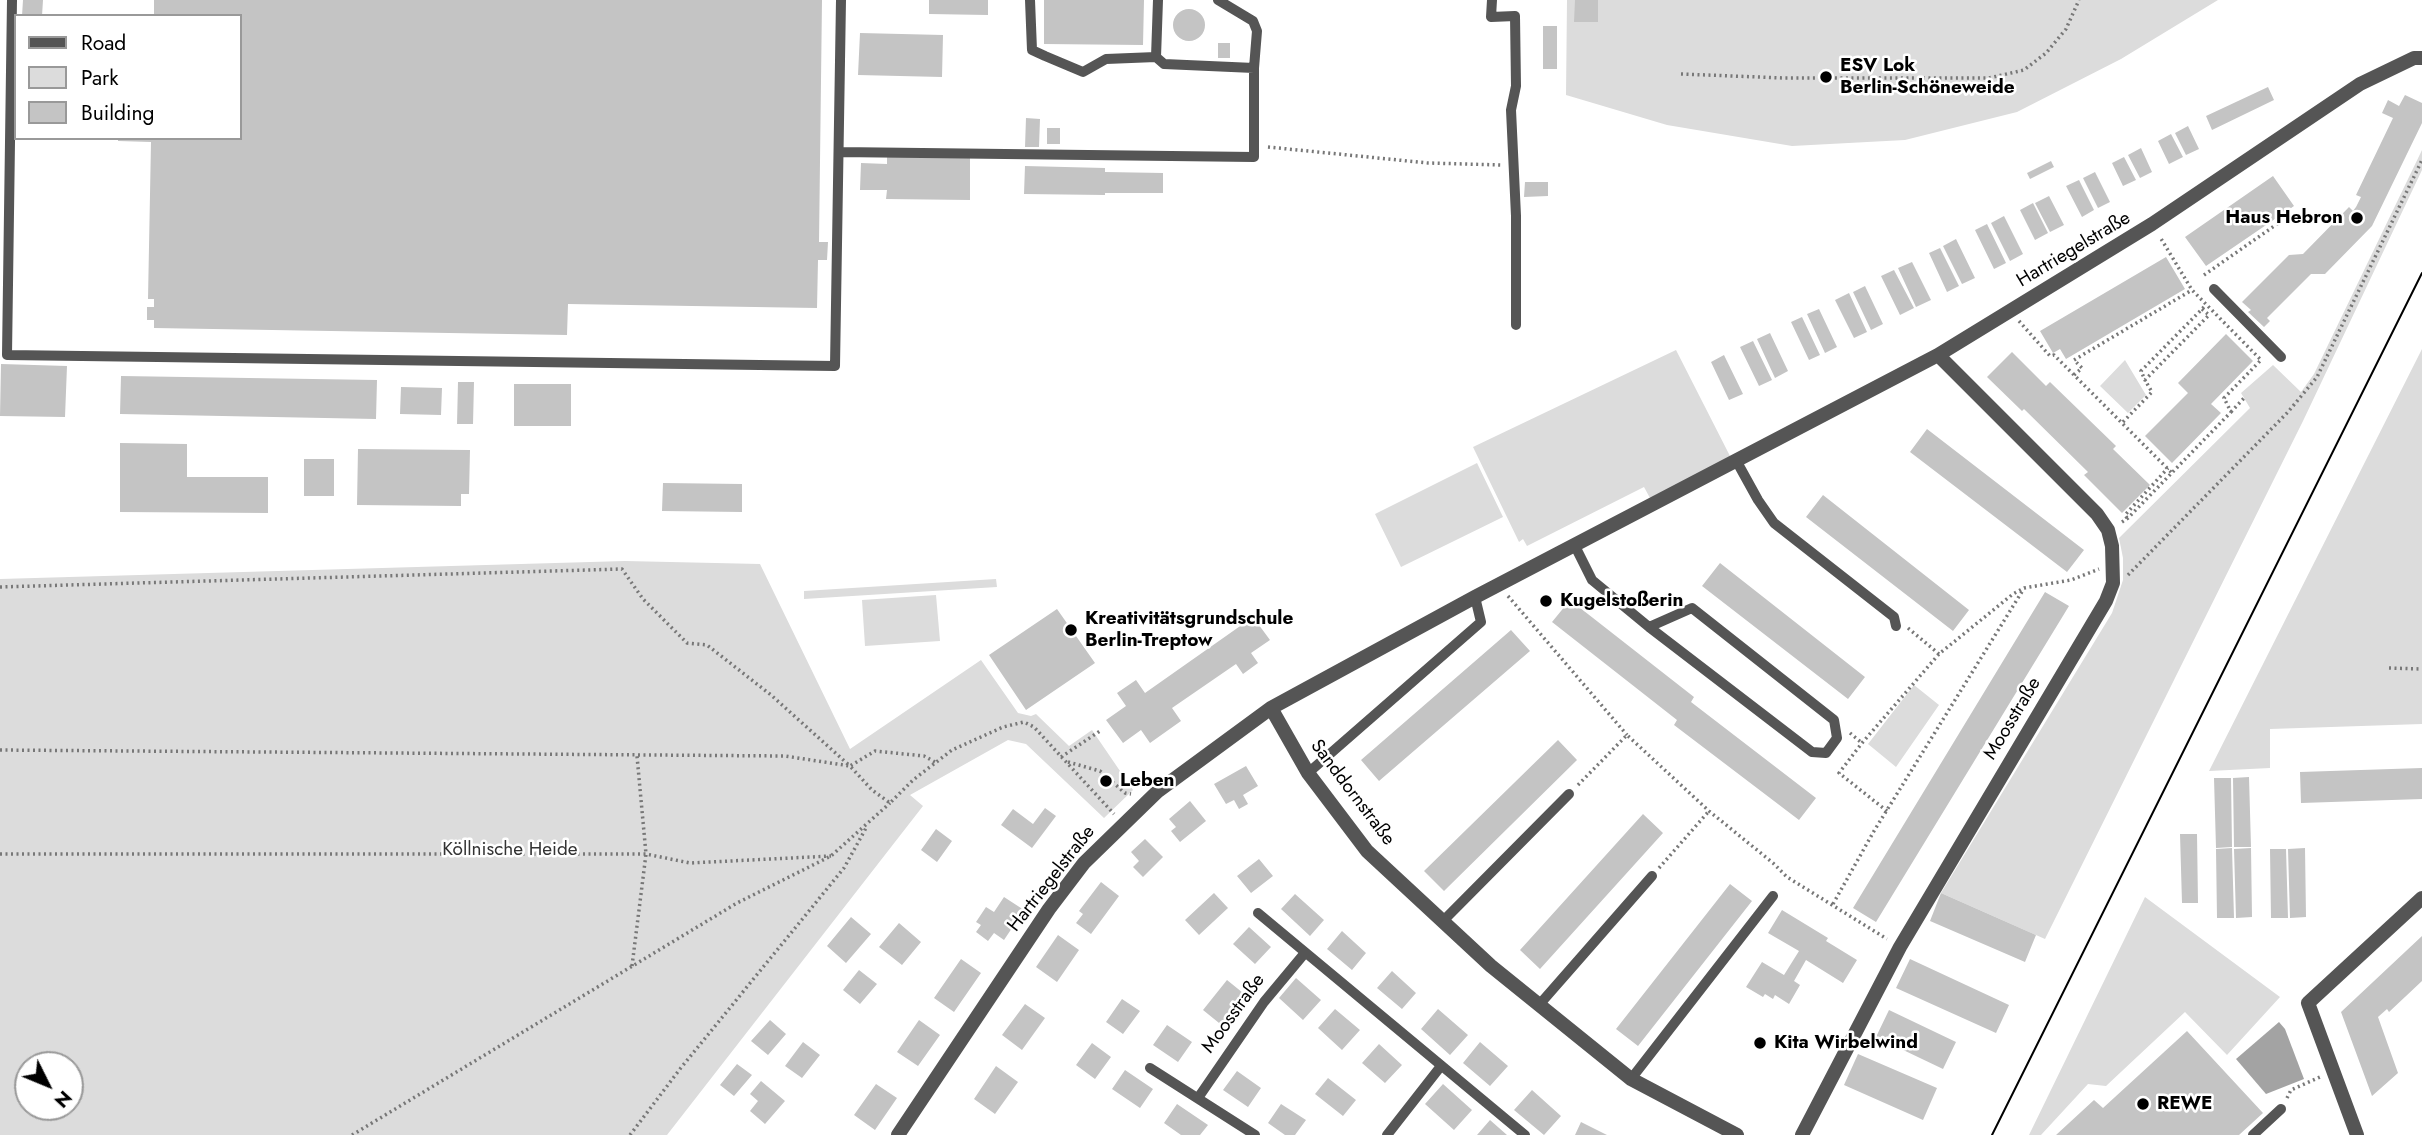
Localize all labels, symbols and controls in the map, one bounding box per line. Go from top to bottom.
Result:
legend [14,14,242,140]
text: Road [81,28,126,58]
place label: ESV Lok Berlin-Schöneweide [1840,55,2015,99]
text: Park [81,63,118,93]
marker: ESV Lok Berlin-Schöneweide [1818,69,1834,85]
text: Building [81,98,154,128]
street label: Hartriegelstraße [2013,207,2135,293]
place label: Haus Hebron [2225,207,2343,229]
marker: Haus Hebron [2349,210,2365,226]
place label: Kugelstoßerin [1560,590,1683,612]
marker: Kugelstoßerin [1538,593,1554,609]
place label: Kreativitätsgrundschule Berlin-Treptow [1085,608,1293,652]
marker: Kreativitätsgrundschule Berlin-Treptow [1063,622,1079,638]
street label: Moosstraße [1979,674,2047,764]
street label: Sanddornstraße [1305,736,1399,850]
place label: Leben [1120,770,1174,792]
marker: Leben [1098,773,1114,789]
street label: Hartriegelstraße [1003,821,1101,937]
park label: Köllnische Heide [442,839,578,861]
street label: Moosstraße [1198,970,1270,1058]
place label: Kita Wirbelwind [1774,1032,1918,1054]
marker: Kita Wirbelwind [1752,1035,1768,1051]
north arrow [14,1051,84,1121]
text: N [48,1085,78,1114]
place label: REWE [2157,1093,2212,1115]
marker: REWE [2135,1096,2151,1112]

